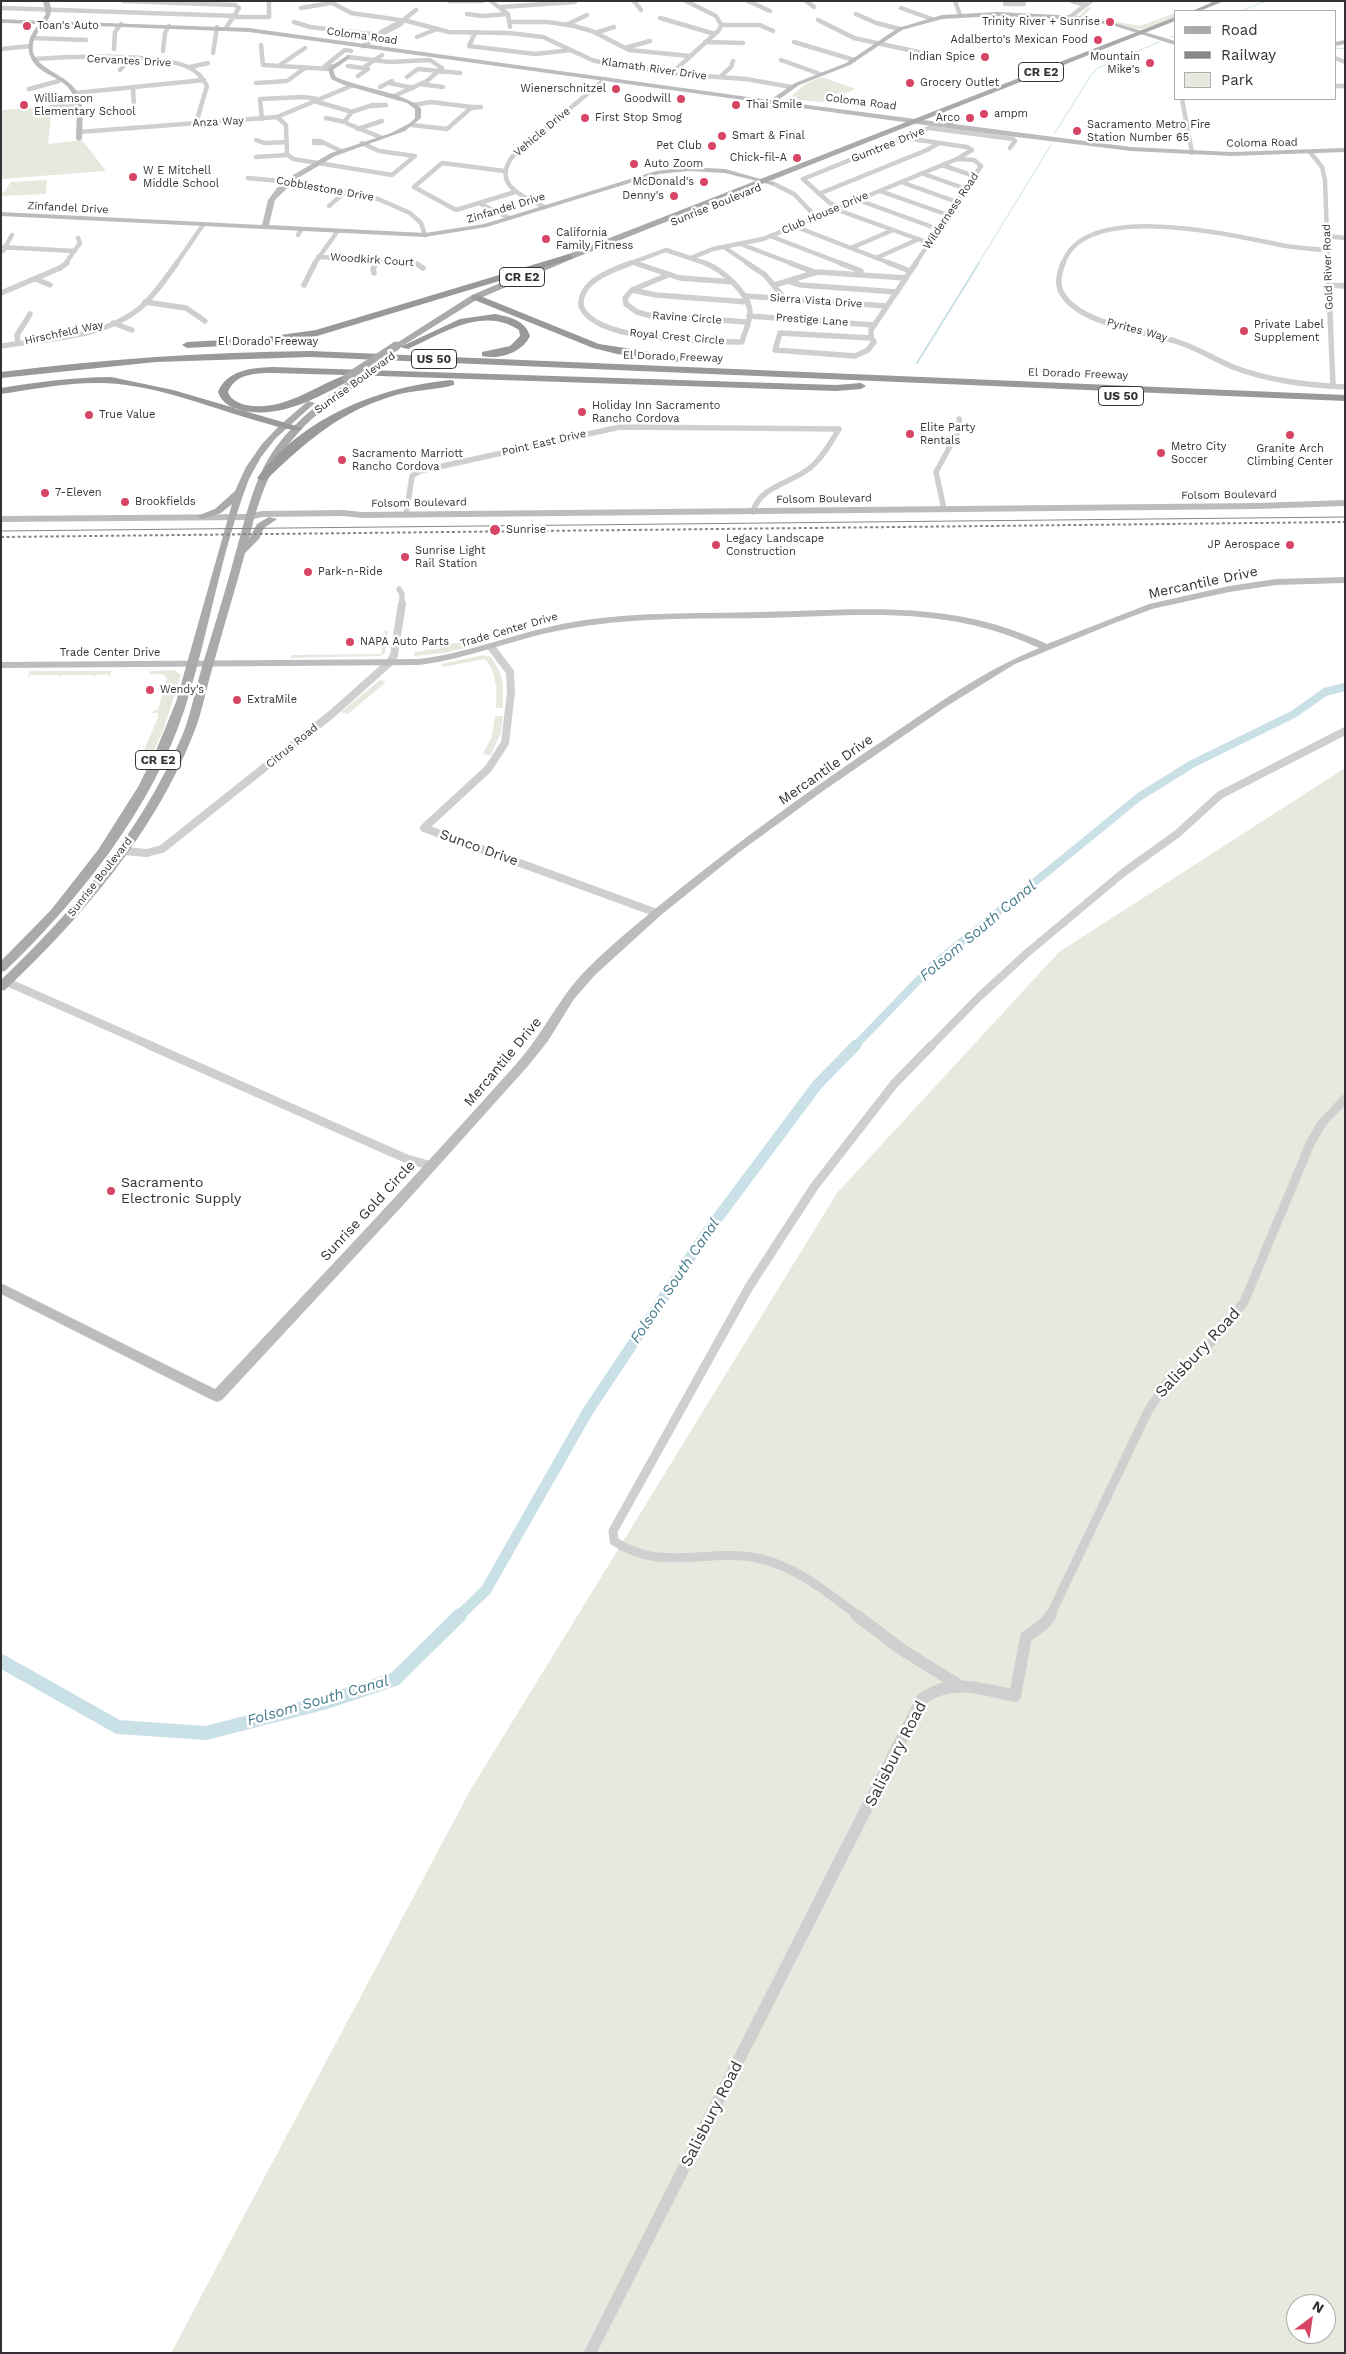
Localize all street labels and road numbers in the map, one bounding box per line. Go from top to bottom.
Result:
street label: Coloma Road [326,24,398,48]
street label: Cervantes Drive [86,52,172,70]
street label: Klamath River Drive [600,55,708,83]
road number: CR E2 [1018,62,1064,82]
street label: Coloma Road [825,91,897,113]
street label: Vehicle Drive [511,105,573,159]
street label: Anza Way [192,114,244,130]
street label: Gumtree Drive [849,124,927,166]
street label: Coloma Road [1226,136,1298,150]
street label: Wilderness Road [920,170,982,252]
street label: Cobblestone Drive [275,174,375,204]
street label: Sunrise Boulevard [669,181,763,229]
street label: Club House Drive [780,189,870,237]
street label: Zinfandel Drive [465,190,547,226]
street label: Zinfandel Drive [27,199,109,217]
street label: Gold River Road [1320,224,1336,310]
street label: Woodkirk Court [330,250,414,270]
road number: CR E2 [500,268,544,286]
street label: Sierra Vista Drive [769,291,863,311]
street label: Ravine Circle [652,309,722,327]
street label: Prestige Lane [775,311,849,329]
street label: Pyrites Way [1105,316,1169,344]
street label: Hirschfeld Way [23,318,105,348]
street label: Royal Crest Circle [629,326,725,348]
street label: El Dorado Freeway [218,335,318,349]
street label: Sunrise Boulevard [312,349,398,417]
road number: US 50 [412,349,456,368]
street label: El Dorado Freeway [623,349,723,365]
street label: El Dorado Freeway [1028,366,1128,382]
road number: US 50 [1098,386,1144,406]
street label: Point East Drive [501,427,587,459]
street label: Folsom Boulevard [1181,488,1277,502]
street label: Folsom Boulevard [776,492,872,506]
street label: Folsom Boulevard [371,496,467,510]
street label: Mercantile Drive [1147,563,1259,603]
street label: Trade Center Drive [459,610,559,650]
street label: Trade Center Drive [60,646,160,660]
street label: Citrus Road [263,721,321,771]
street label: Mercantile Drive [776,731,876,809]
road number: CR E2 [136,750,180,770]
street label: Sunco Drive [438,826,520,870]
street label: Sunrise Boulevard [65,835,135,919]
street label: Mercantile Drive [461,1014,545,1110]
street label: Sunrise Gold Circle [317,1157,419,1265]
street label: Salisbury Road [1151,1304,1245,1402]
street label: Salisbury Road [861,1698,931,1810]
street label: Salisbury Road [677,2058,747,2170]

